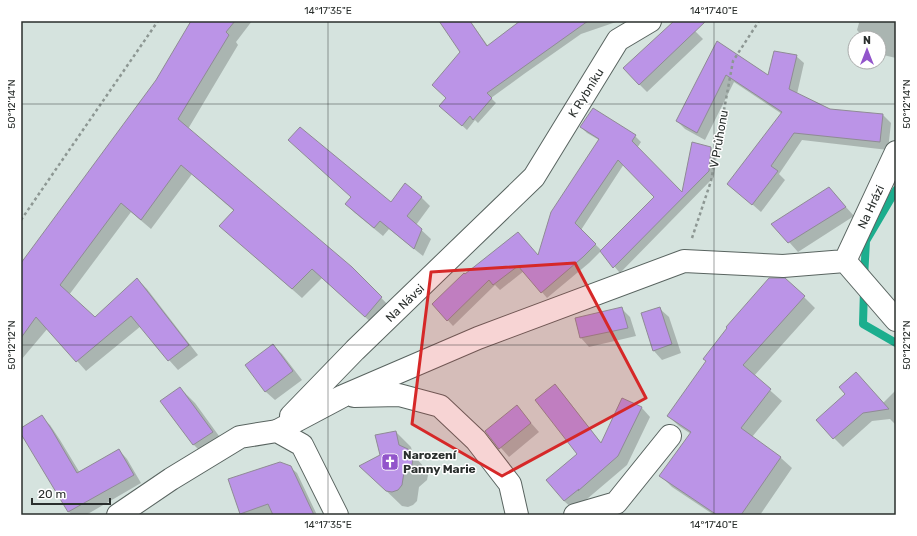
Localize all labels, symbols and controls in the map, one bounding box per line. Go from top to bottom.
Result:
text: 14°17'35"E [304,5,352,17]
text: 14°17'40"E [690,5,738,17]
north arrow [847,30,887,70]
text: N [863,34,871,47]
street label: K Rybníku [565,66,607,120]
text: 50°12'14"N [6,79,18,129]
text: 50°12'14"N [901,79,913,129]
street label: V Průhonu [707,109,731,169]
street label: Na Hrázi [855,183,887,231]
street label: Na Návsi [383,281,427,325]
text: 50°12'12"N [6,320,18,370]
text: 50°12'12"N [901,320,913,370]
place label: Narození Panny Marie [403,448,476,476]
church icon: Narození Panny Marie [380,452,400,472]
scale bar [32,480,110,506]
text: 20 m [38,487,66,501]
text: 14°17'35"E [304,519,352,531]
text: 14°17'40"E [690,519,738,531]

